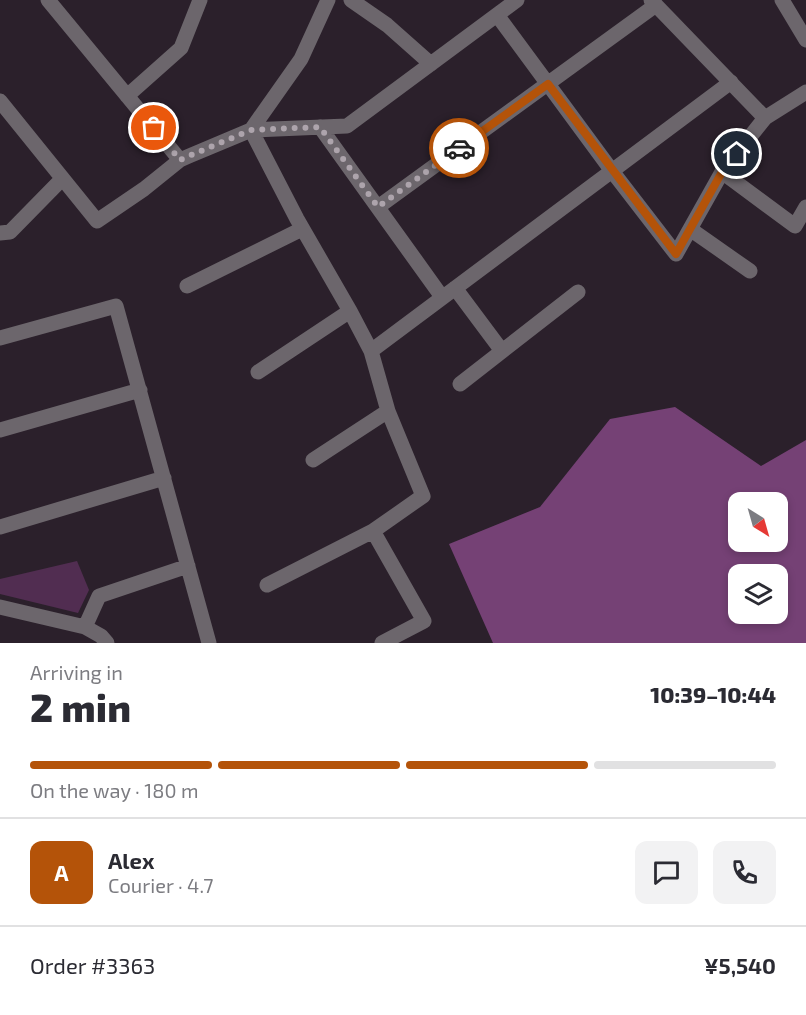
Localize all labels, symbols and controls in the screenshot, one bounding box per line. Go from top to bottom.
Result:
pin [128,102,179,153]
icon: bag [137,111,170,144]
courier [429,118,489,178]
pin [711,128,762,179]
icon: car [443,132,476,165]
icon: home [720,137,753,170]
north arrow [728,492,788,552]
map controls [728,492,788,624]
button: layers [728,564,788,624]
text: Arriving in [30,660,123,684]
text: 10:39–10:44 [650,681,776,707]
text: 2 min [30,683,131,730]
text: On the way · 180 m [30,778,198,802]
button: chat [635,841,698,904]
button: phone [713,841,776,904]
text: Alex [108,847,154,873]
text: A [54,859,69,885]
text: Courier · 4.7 [108,873,214,897]
text: Order #3363 [30,952,155,978]
text: ¥5,540 [704,952,776,978]

